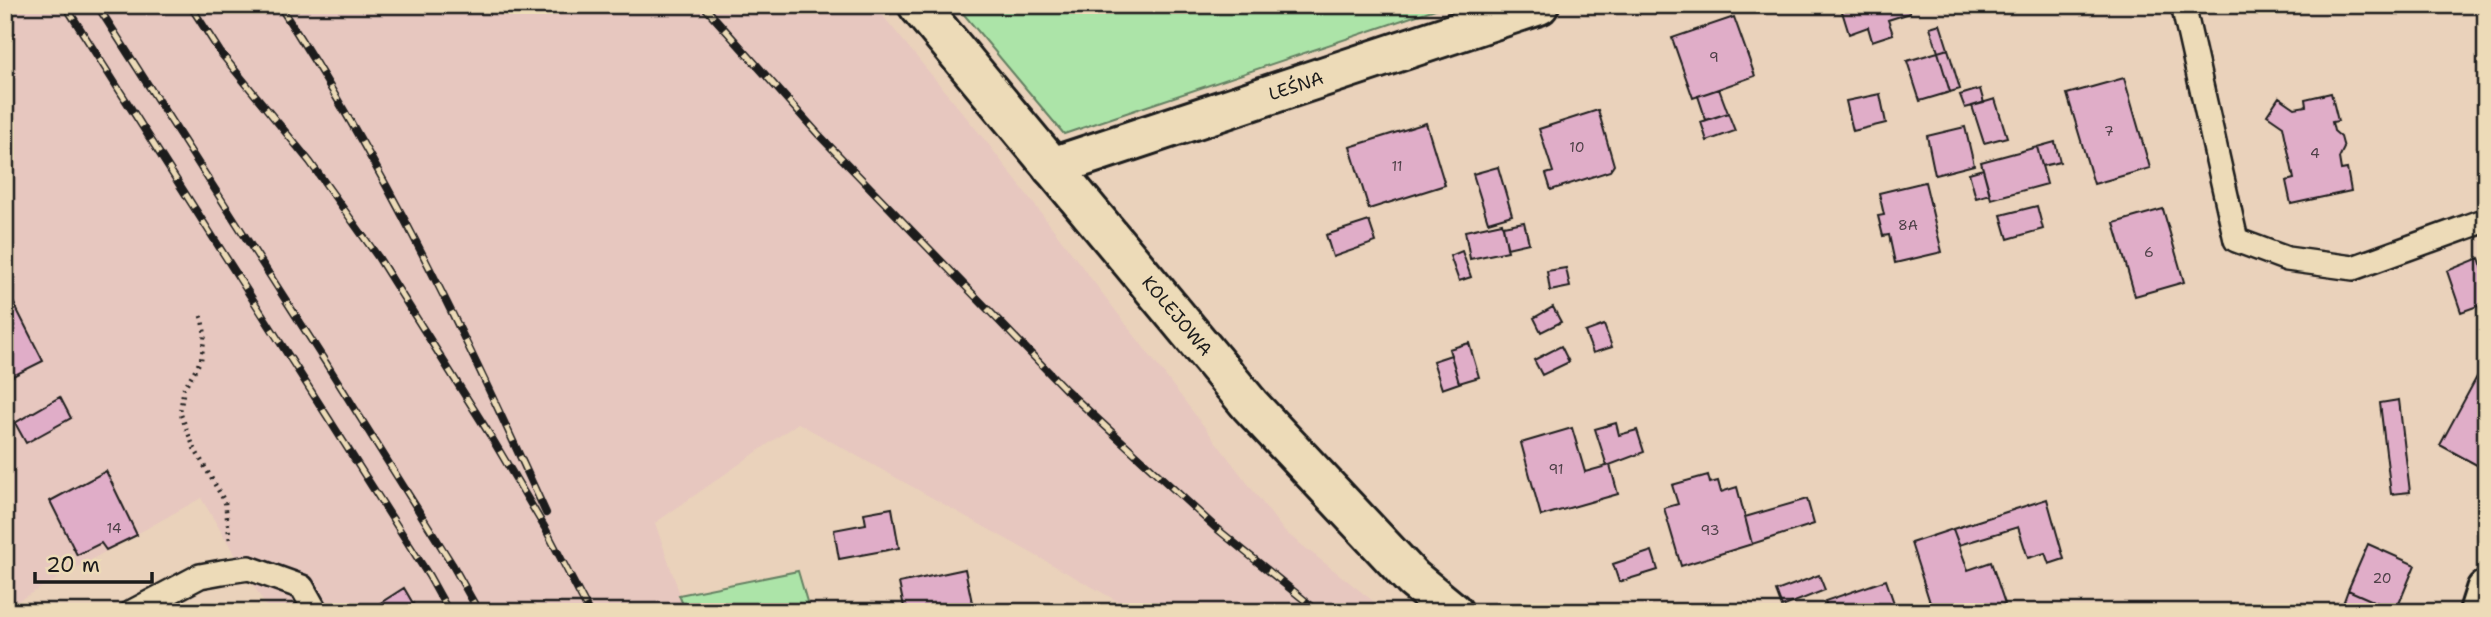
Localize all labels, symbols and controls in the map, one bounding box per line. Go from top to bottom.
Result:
house number: 9 [1709,48,1719,66]
street label: LEŚNA [1265,66,1327,106]
house number: 7 [2104,122,2114,140]
house number: 10 [1569,138,1585,156]
house number: 4 [2310,144,2320,162]
house number: 11 [1391,157,1403,175]
house number: 8A [1898,216,1918,234]
house number: 6 [2144,243,2154,261]
street label: KOLEJOWA [1137,271,1217,361]
house number: 91 [1548,460,1564,478]
house number: 14 [106,519,122,537]
house number: 93 [1701,521,1719,539]
scale bar [35,540,152,584]
text: 20 m [46,551,100,579]
house number: 20 [2372,569,2392,587]

